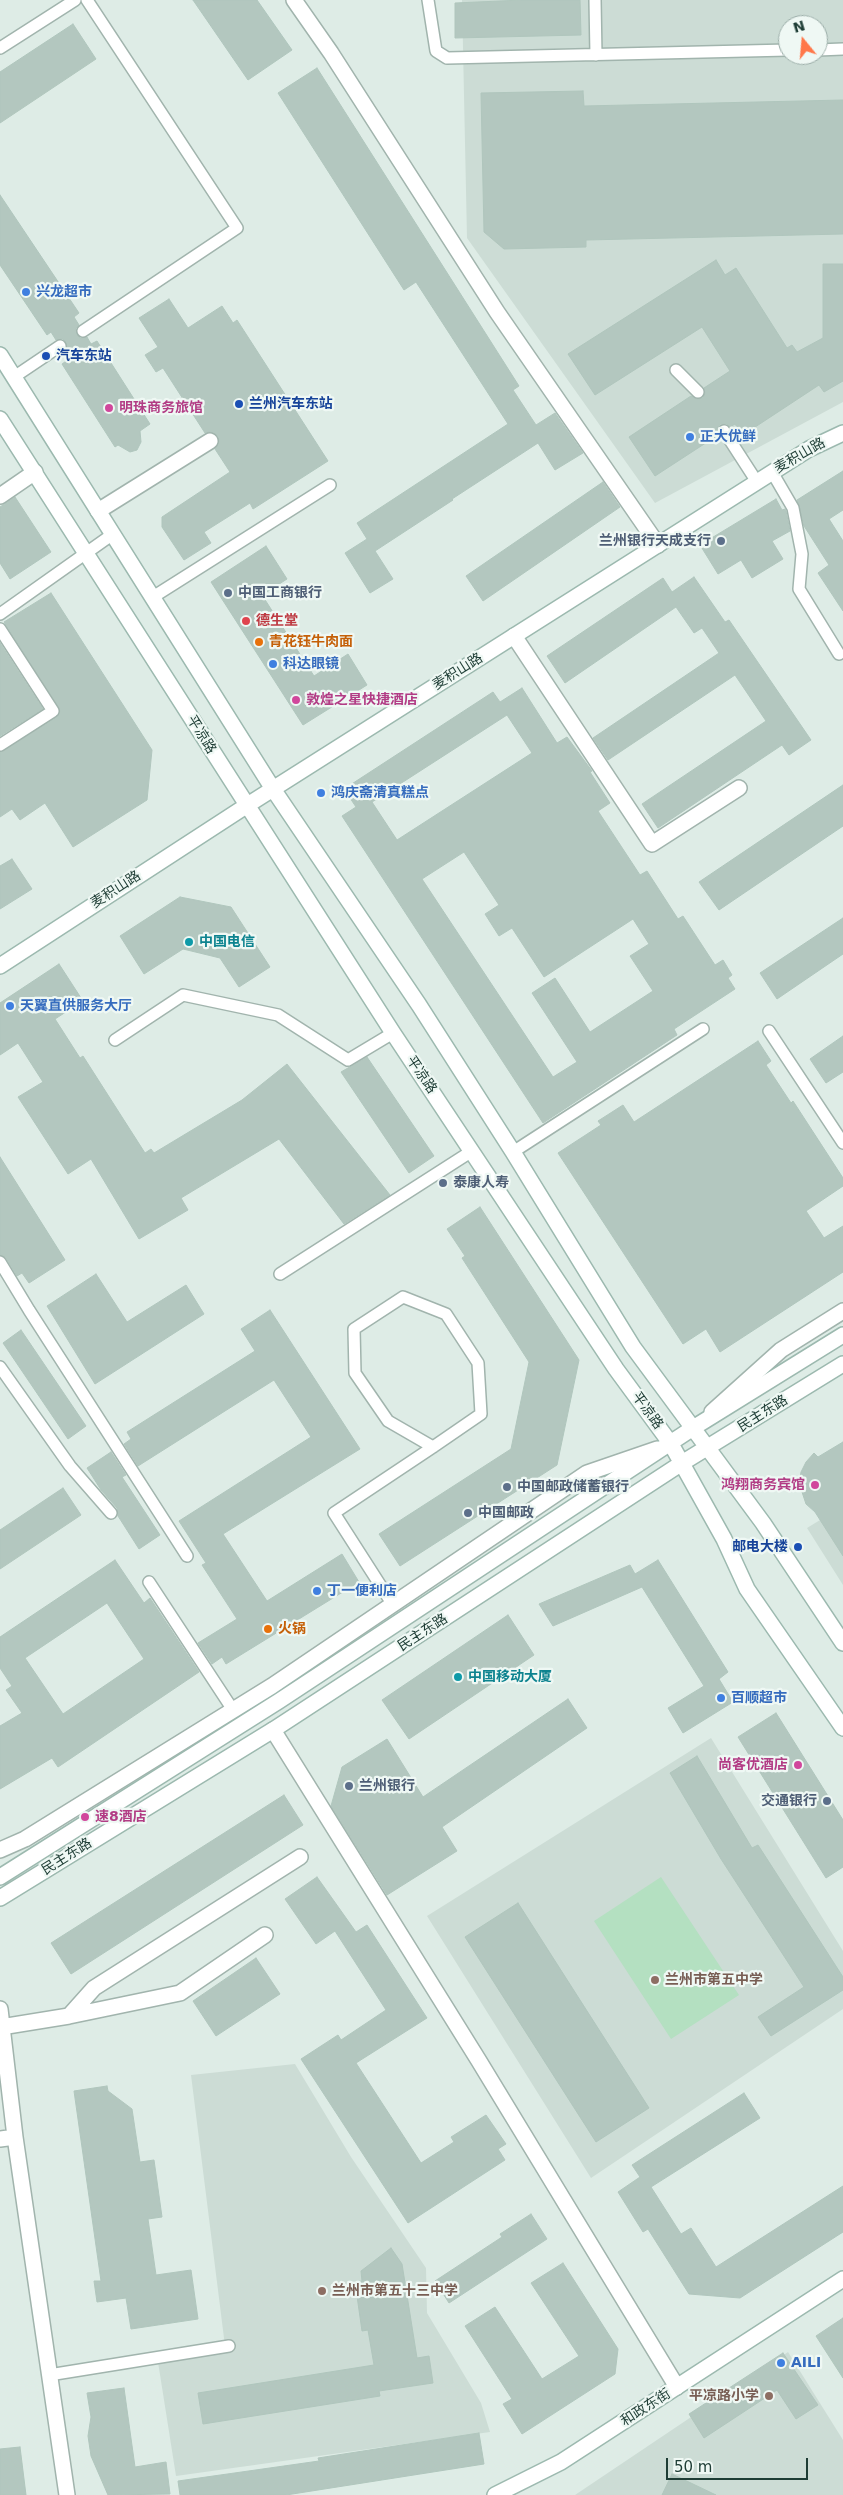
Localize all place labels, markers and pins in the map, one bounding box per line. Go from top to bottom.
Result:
place label: 兴龙超市 [36,284,92,300]
marker: 兴龙超市 [20,286,32,298]
place label: 汽车东站 [56,348,112,364]
marker: 汽车东站 [40,350,52,362]
place label: 兰州汽车东站 [249,396,333,412]
marker: 兰州汽车东站 [233,398,245,410]
place label: 明珠商务旅馆 [119,400,203,416]
marker: 明珠商务旅馆 [103,402,115,414]
place label: 正大优鲜 [700,429,756,445]
marker: 正大优鲜 [684,431,696,443]
place label: 兰州银行天成支行 [599,533,711,549]
marker: 兰州银行天成支行 [715,535,727,547]
place label: 中国工商银行 [238,585,322,601]
marker: 中国工商银行 [222,587,234,599]
place label: 德生堂 [256,613,298,629]
marker: 德生堂 [240,615,252,627]
place label: 青花钰牛肉面 [269,634,353,650]
marker: 青花钰牛肉面 [253,636,265,648]
place label: 科达眼镜 [283,656,339,672]
marker: 科达眼镜 [267,658,279,670]
place label: 敦煌之星快捷酒店 [306,692,418,708]
marker: 敦煌之星快捷酒店 [290,694,302,706]
place label: 鸿庆斋清真糕点 [331,785,429,801]
marker: 鸿庆斋清真糕点 [315,787,327,799]
place label: 中国电信 [199,934,255,950]
marker: 中国电信 [183,936,195,948]
place label: 天翼直供服务大厅 [20,998,132,1014]
marker: 天翼直供服务大厅 [4,1000,16,1012]
place label: 泰康人寿 [453,1175,509,1191]
marker: 泰康人寿 [437,1177,449,1189]
place label: 鸿翔商务宾馆 [721,1477,805,1493]
place label: 中国邮政储蓄银行 [517,1479,629,1495]
marker: 鸿翔商务宾馆 [809,1479,821,1491]
marker: 中国邮政储蓄银行 [501,1481,513,1493]
place label: 中国邮政 [478,1505,534,1521]
marker: 中国邮政 [462,1507,474,1519]
place label: 邮电大楼 [732,1539,788,1555]
marker: 邮电大楼 [792,1541,804,1553]
place label: 丁一便利店 [327,1583,397,1599]
marker: 丁一便利店 [311,1585,323,1597]
place label: 火锅 [278,1621,306,1637]
marker: 火锅 [262,1623,274,1635]
place label: 中国移动大厦 [468,1669,552,1685]
marker: 中国移动大厦 [452,1671,464,1683]
place label: 百顺超市 [731,1690,787,1706]
marker: 百顺超市 [715,1692,727,1704]
place label: 尚客优酒店 [718,1757,788,1773]
marker: 尚客优酒店 [792,1759,804,1771]
place label: 兰州银行 [359,1778,415,1794]
marker: 兰州银行 [343,1780,355,1792]
place label: 交通银行 [761,1793,817,1809]
marker: 交通银行 [821,1795,833,1807]
place label: 速8酒店 [95,1809,147,1825]
marker: 速8酒店 [79,1811,91,1823]
place label: 兰州市第五中学 [665,1972,763,1988]
marker: 兰州市第五中学 [649,1974,661,1986]
place label: 兰州市第五十三中学 [332,2283,458,2299]
marker: 兰州市第五十三中学 [316,2285,328,2297]
place label: AILI [791,2355,821,2371]
marker: AILI [775,2357,787,2369]
place label: 平凉路小学 [689,2388,759,2404]
marker: 平凉路小学 [763,2390,775,2402]

